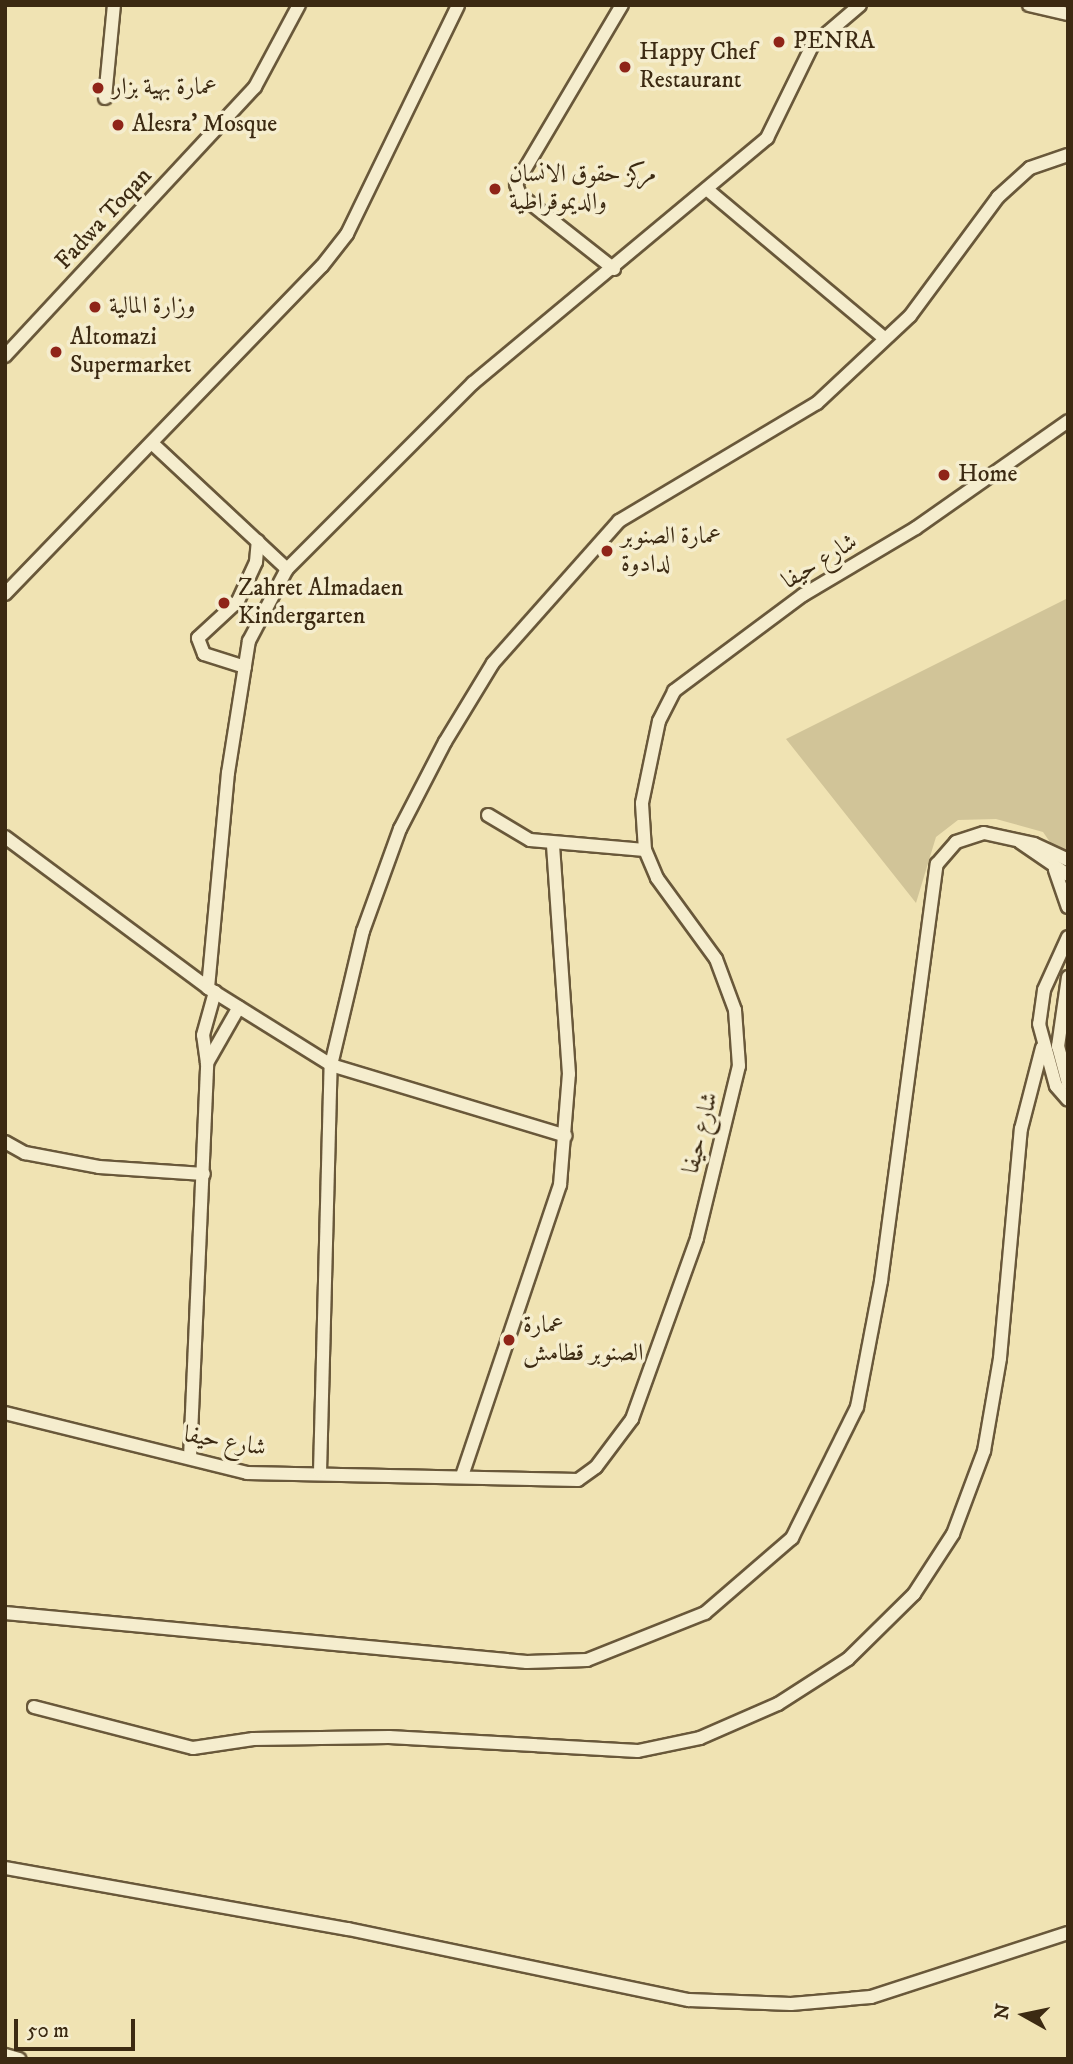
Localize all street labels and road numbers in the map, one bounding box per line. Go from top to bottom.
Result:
street label: Fadwa Toqan [50,162,158,276]
street label: شارع حيفا [777,528,863,596]
street label: شارع حيفا [677,1089,725,1177]
street label: شارع حيفا [182,1421,268,1463]

